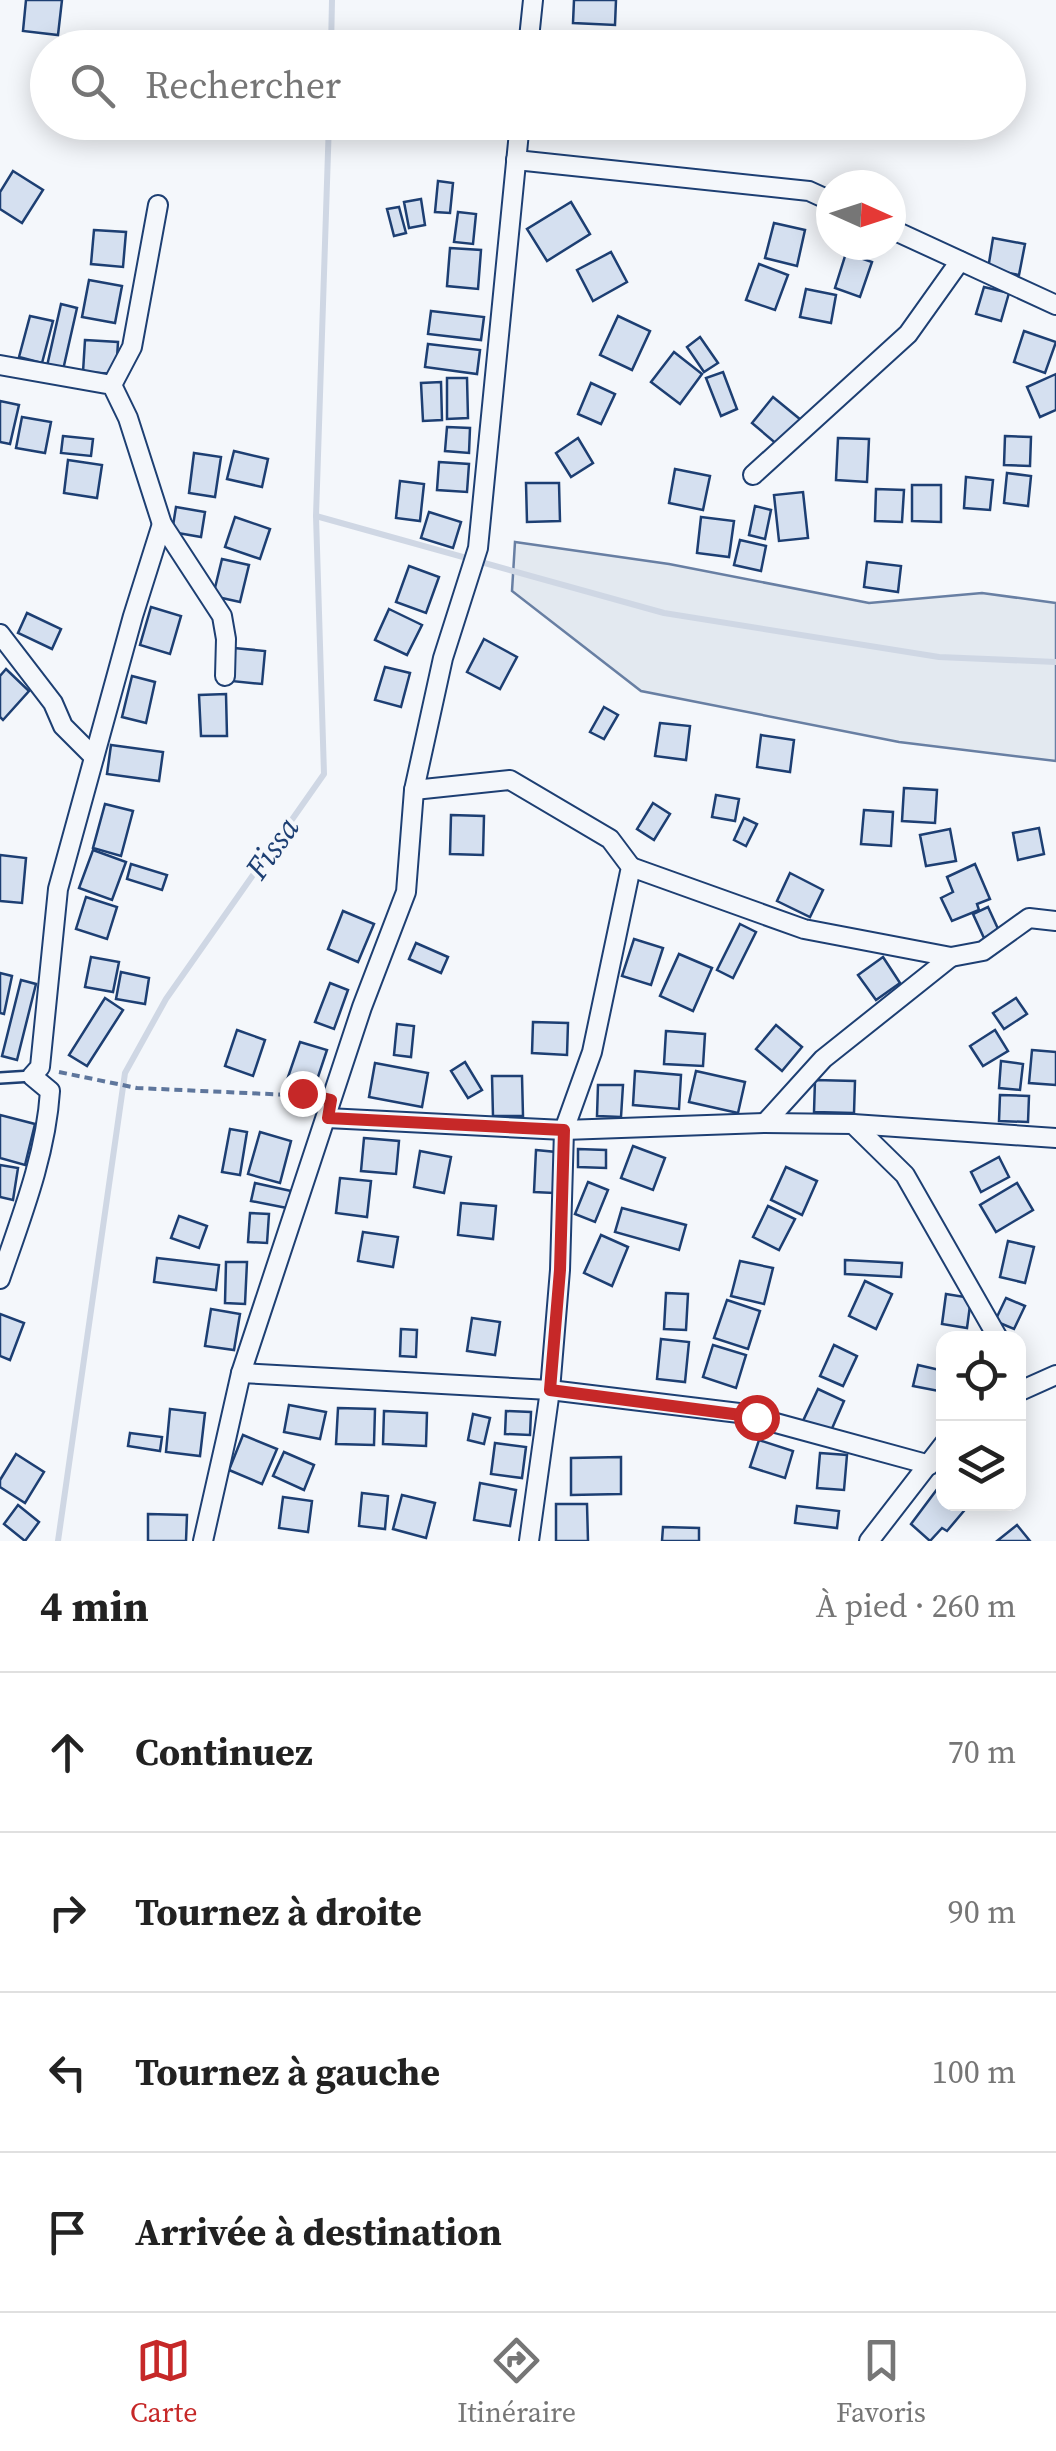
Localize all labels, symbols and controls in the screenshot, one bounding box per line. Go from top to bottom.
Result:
search box [30,30,1026,140]
icon: search [65,58,120,113]
text: Rechercher [145,59,341,111]
north arrow [816,170,906,260]
water label: Fissa [234,808,309,889]
route end [280,1071,326,1117]
map controls [936,1331,1026,1511]
button: locate [936,1331,1026,1421]
route start [734,1395,780,1441]
button: layers [936,1421,1026,1511]
text: 4 min [40,1577,149,1635]
text: À pied · 260 m [816,1584,1016,1628]
icon: ahead [40,1725,95,1780]
text: Continuez [135,1726,313,1778]
text: 70 m [948,1730,1016,1774]
icon: right [40,1885,95,1940]
text: Tournez à droite [135,1886,422,1938]
text: 90 m [948,1890,1016,1934]
icon: left [40,2045,95,2100]
text: Tournez à gauche [135,2046,440,2098]
text: 100 m [932,2050,1016,2094]
icon: arrive [40,2205,95,2260]
text: Arrivée à destination [135,2206,502,2258]
tab: Carte [130,2333,197,2431]
tab: Itinéraire [457,2333,576,2431]
tab: Favoris [836,2333,926,2431]

